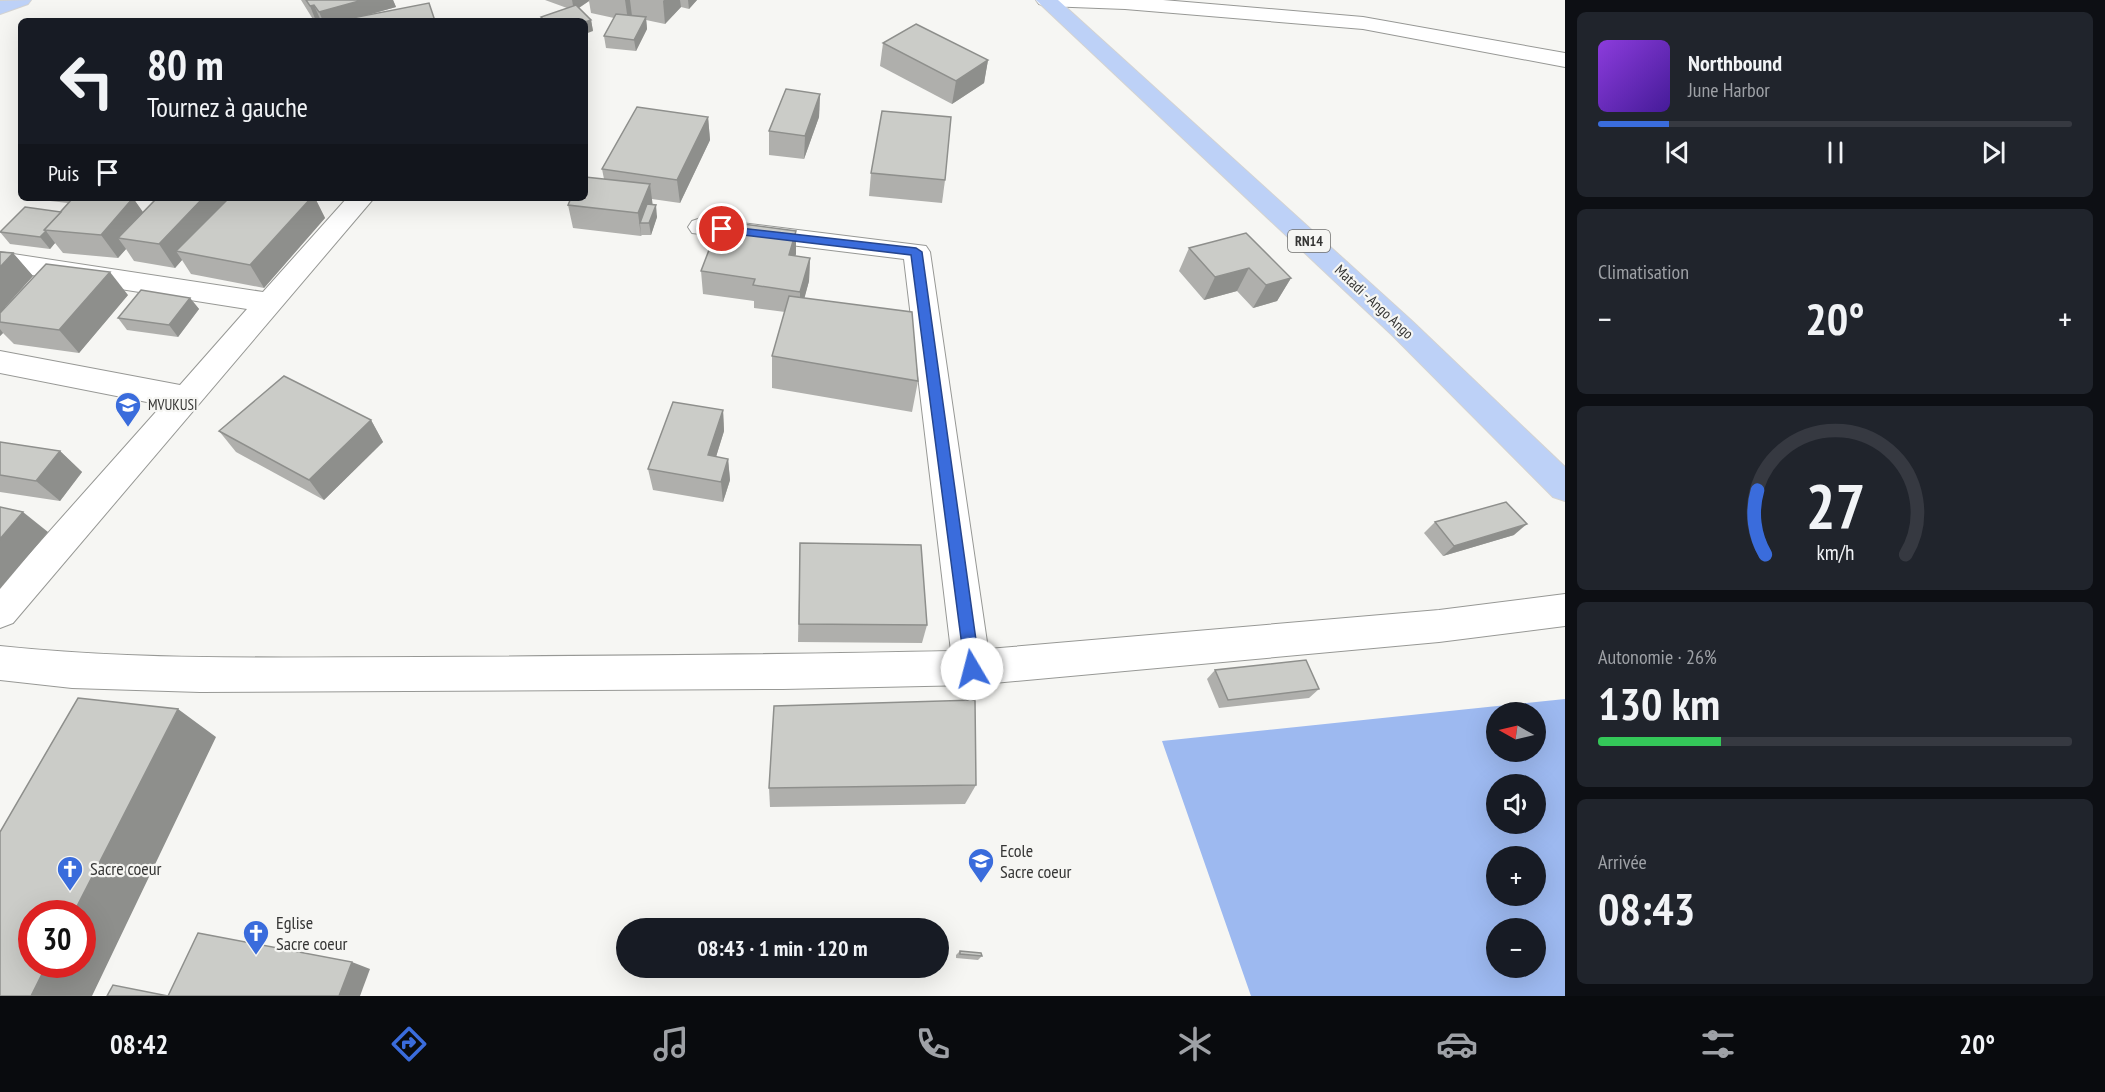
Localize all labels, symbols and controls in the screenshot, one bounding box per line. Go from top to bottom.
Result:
text: 80 m [147,37,224,92]
icon: left [48,42,126,120]
text: Northbound [1688,49,1782,77]
text: June Harbor [1688,77,1770,103]
text: Tournez à gauche [147,90,308,124]
icon: previous [1661,136,1694,169]
icon: pause [1819,136,1852,169]
icon: next [1977,136,2010,169]
icon: arrive [91,156,124,189]
text: Puis [48,159,79,187]
pin [696,203,747,254]
icon: arrive [705,212,738,245]
road number: RN14 [1288,230,1330,252]
text: Climatisation [1598,259,1689,285]
street label: Matadi - Ango Ango [1331,260,1418,343]
text: 20° [1805,289,1865,347]
text: − [1598,297,1612,340]
text: + [2058,297,2072,340]
school or university icon: MVUKUSI [113,390,143,428]
place label: MVUKUSI [148,395,197,414]
text: 27 [1805,465,1865,546]
text: km/h [1816,538,1854,566]
position arrow [940,637,1004,701]
text: Autonomie · 26% [1598,644,1717,670]
text: 130 km [1598,674,1720,732]
north arrow [1486,702,1546,762]
map controls [1486,702,1546,978]
button: sound [1486,774,1546,834]
place label: Ecole Sacre coeur [1000,839,1072,883]
school or university icon: Ecole Sacre coeur [966,846,996,884]
button: + [1486,846,1546,906]
text: Arrivée [1598,849,1647,875]
church icon: Sacre coeur [55,854,85,892]
place label: Sacre coeur [90,857,162,880]
text: 08:43 [1598,879,1695,937]
speed limit sign: 30 [18,900,96,978]
place label: Eglise Sacre coeur [276,911,348,955]
church icon: Eglise Sacre coeur [241,918,271,956]
button: − [1486,918,1546,978]
text: 08:43 · 1 min · 120 m [697,934,868,962]
icon: directions [388,1023,430,1065]
icon: music [650,1023,692,1065]
icon: phone [912,1023,954,1065]
icon: climate [1174,1023,1216,1065]
icon: car [1436,1023,1478,1065]
icon: filters [1697,1023,1739,1065]
text: 08:42 [110,1027,168,1061]
text: 20° [1959,1027,1995,1061]

